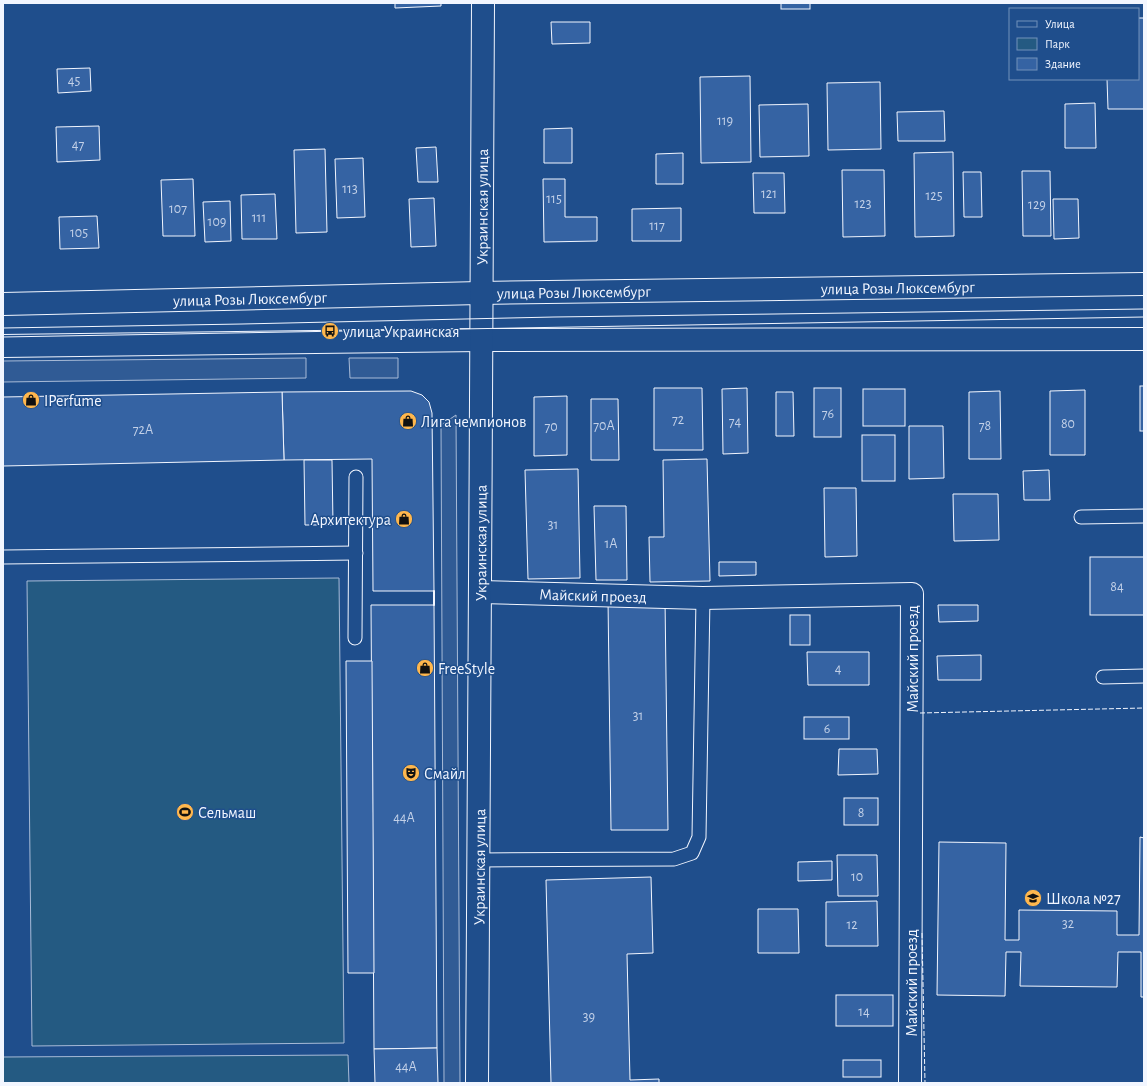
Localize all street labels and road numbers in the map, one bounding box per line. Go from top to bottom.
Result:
street label: Украинская улица [474,149,492,265]
street label: улица Розы Люксембург [820,279,975,298]
street label: улица Розы Люксембург [496,284,651,303]
street label: улица Розы Люксембург [172,290,327,310]
street label: Украинская улица [473,485,490,601]
street label: Майский проезд [539,587,647,605]
street label: Майский проезд [905,605,921,713]
street label: Украинская улица [471,809,489,925]
street label: Майский проезд [904,929,920,1037]

